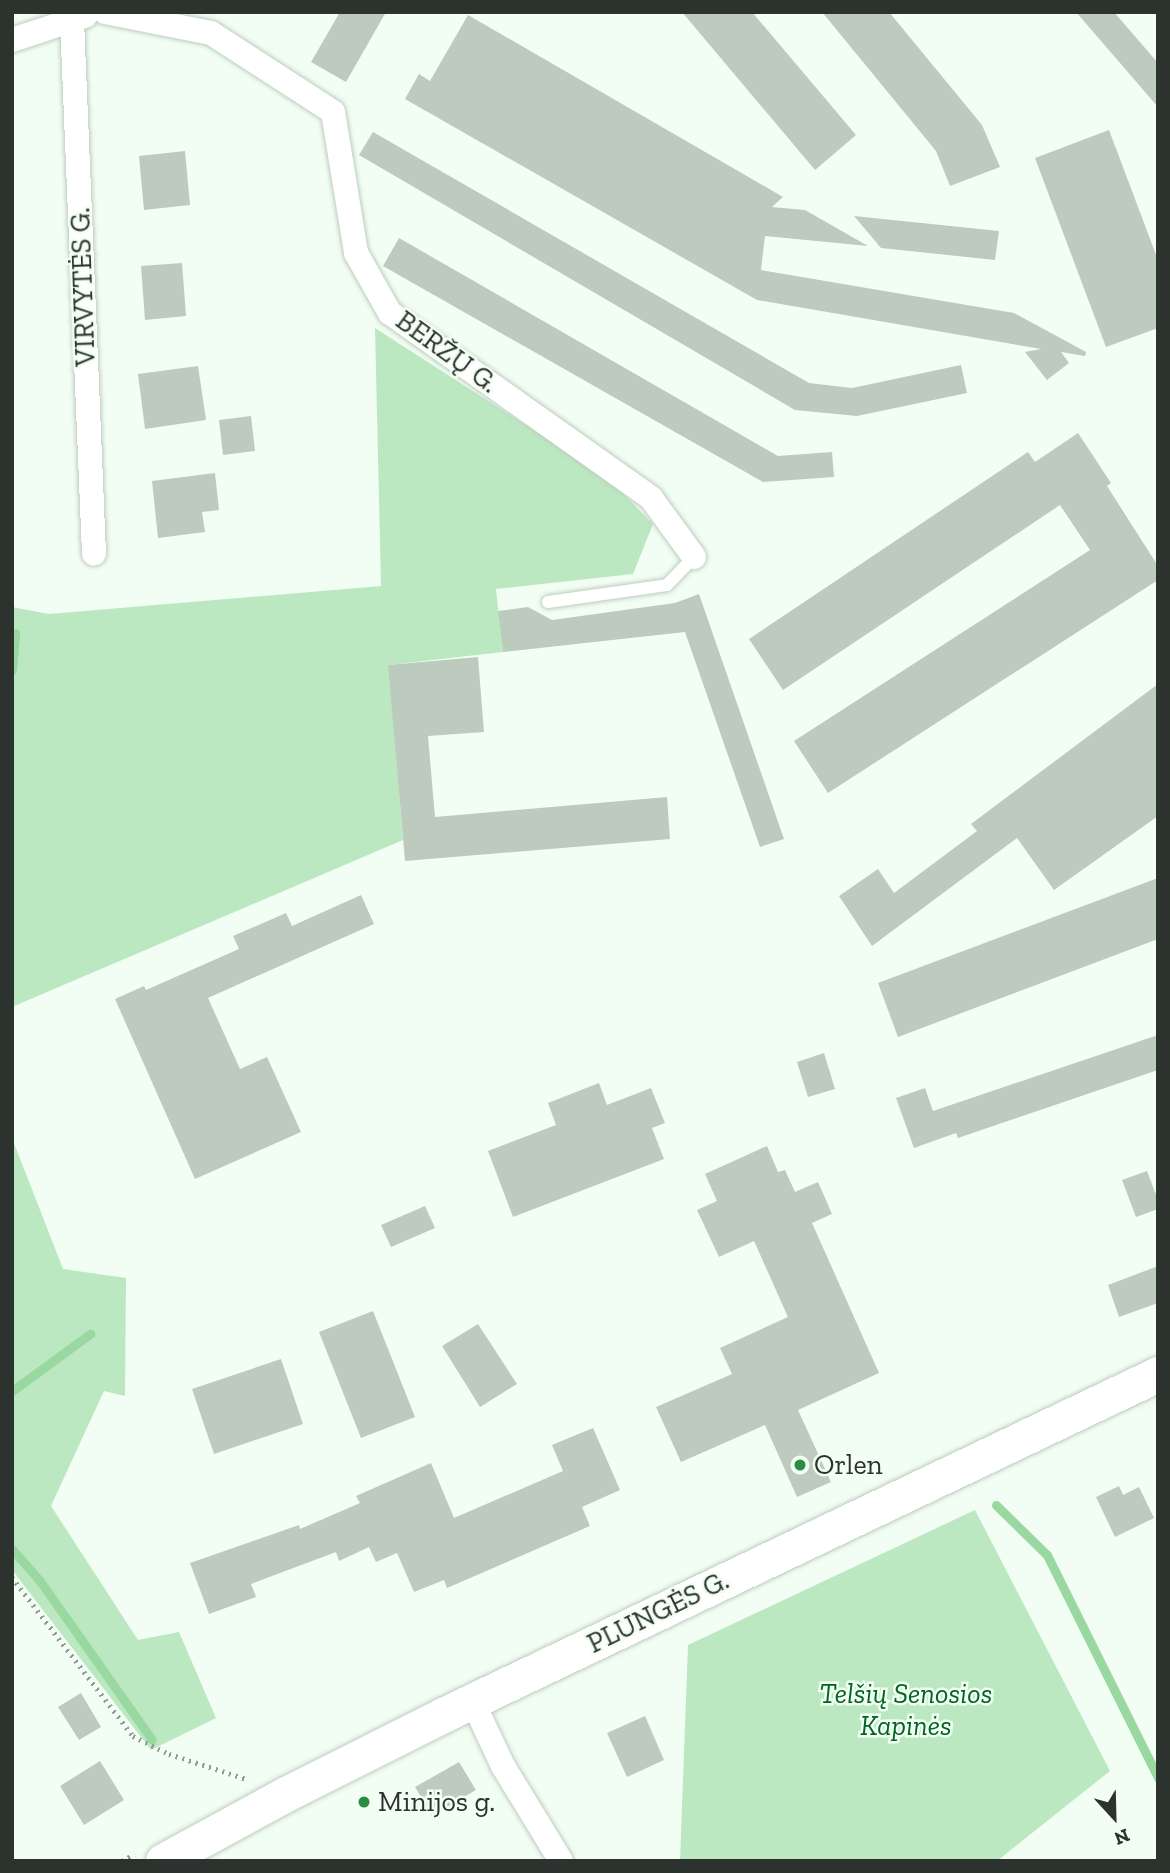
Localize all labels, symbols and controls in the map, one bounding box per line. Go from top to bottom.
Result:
street label: VIRVYTĖS G. [63,207,103,367]
street label: BERŽŲ G. [389,304,505,400]
place label: Orlen [814,1448,883,1482]
marker: Orlen [792,1457,808,1473]
street label: PLUNGĖS G. [582,1563,734,1661]
park label: Telšių Senosios Kapinės [820,1677,992,1743]
north arrow [1079,1782,1149,1852]
place label: Minijos g. [378,1785,495,1819]
marker: Minijos g. [356,1794,372,1810]
text: N [1111,1824,1133,1850]

